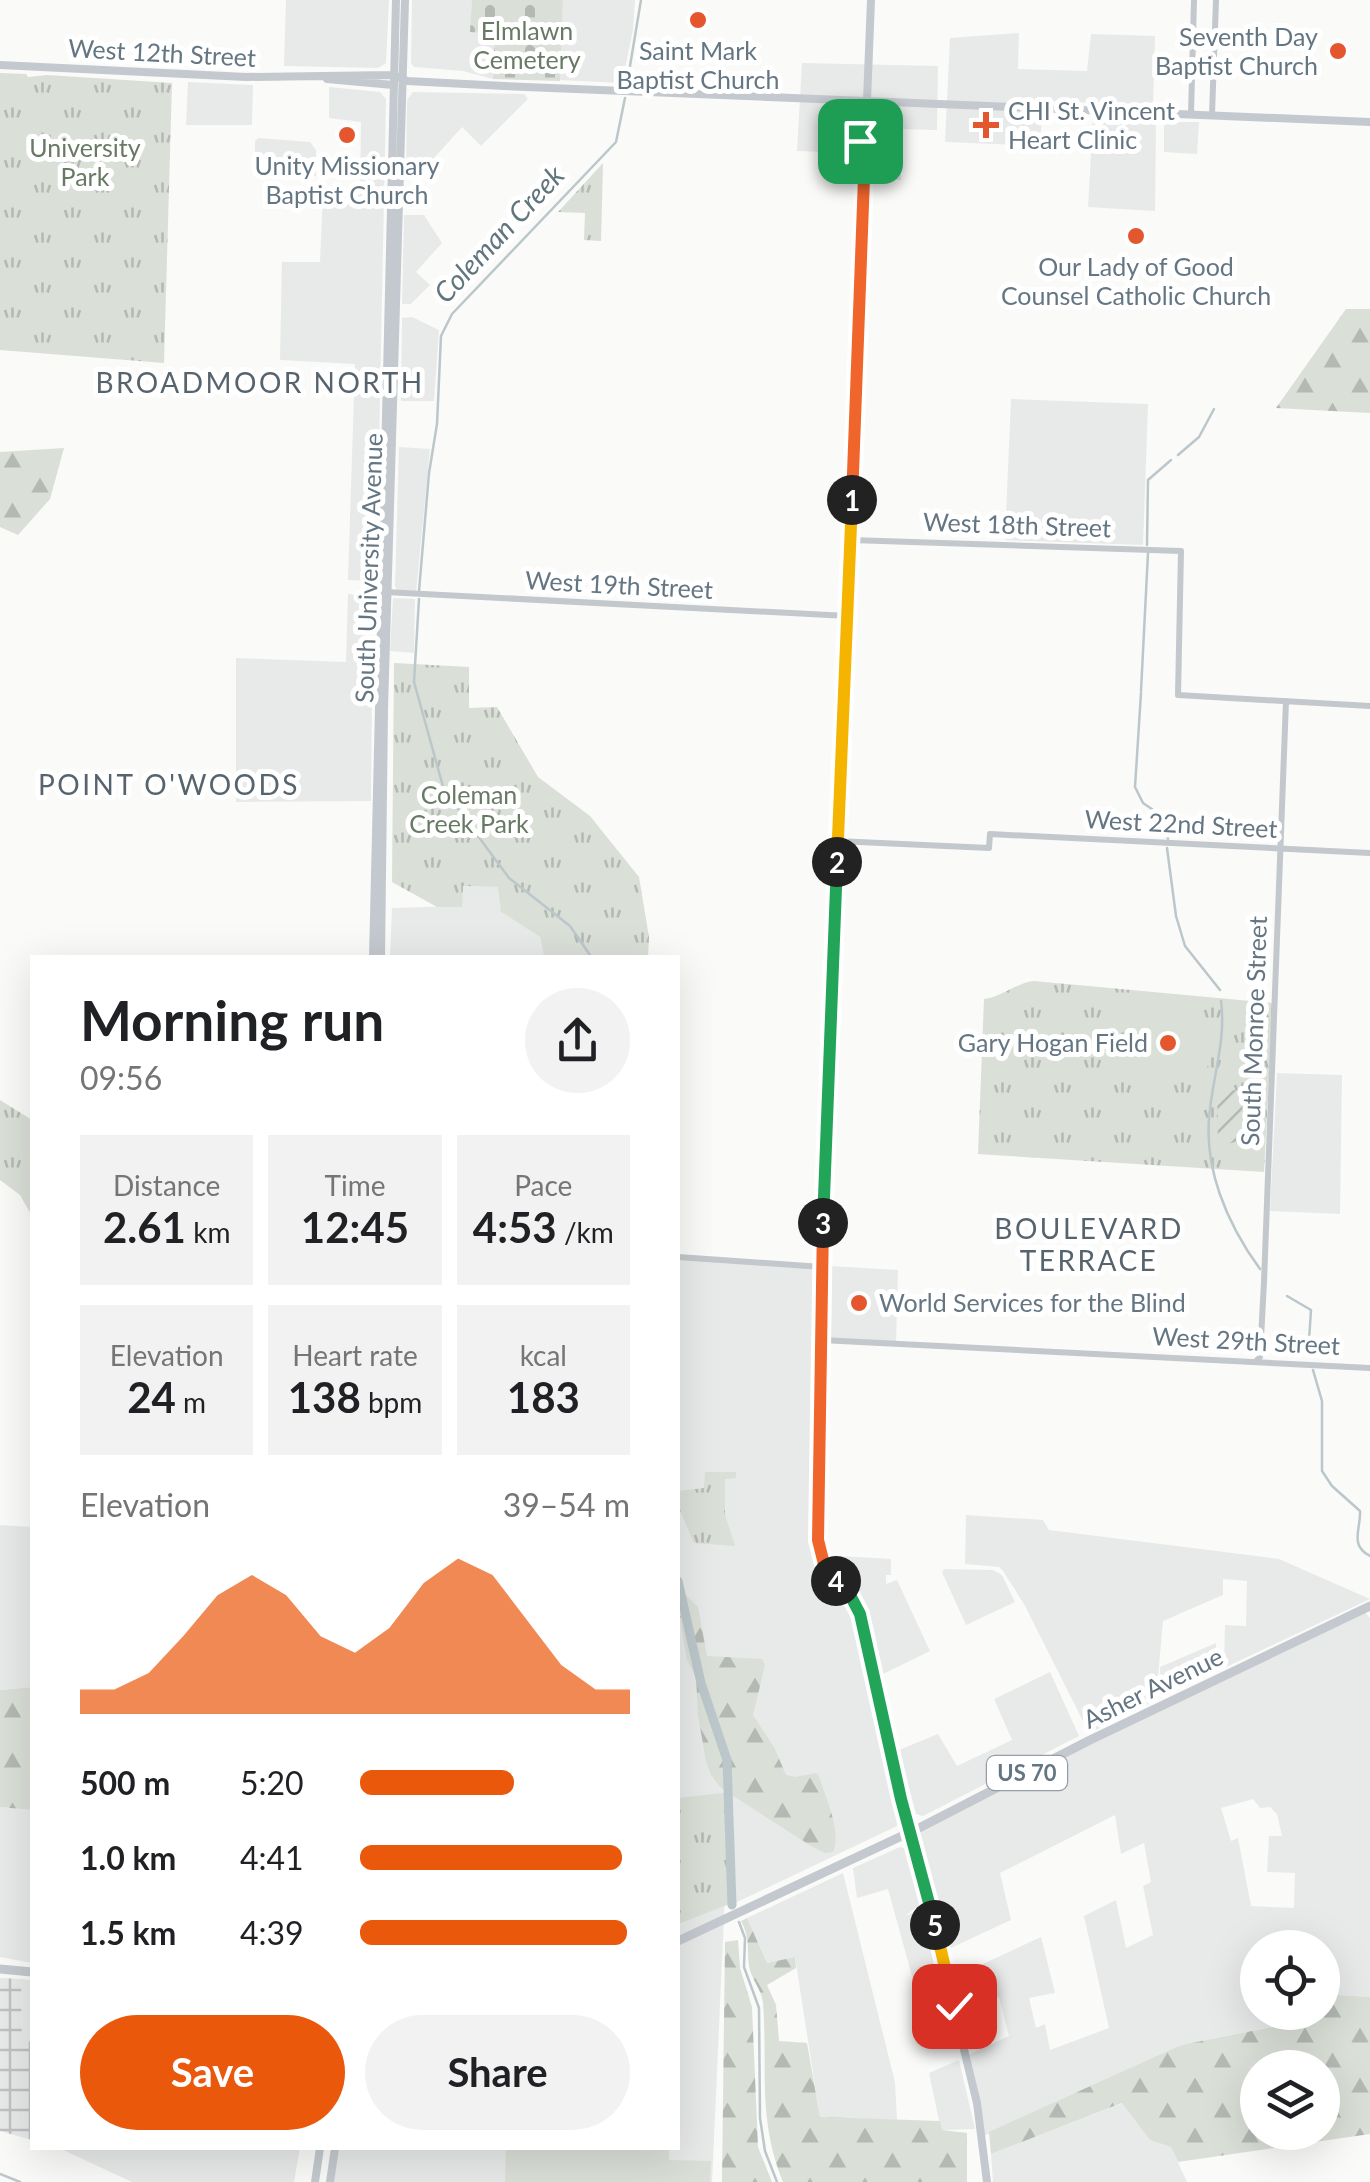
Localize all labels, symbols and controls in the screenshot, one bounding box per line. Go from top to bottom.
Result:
marker: Saint Mark Baptist Church [687,9,709,31]
park label: Elmlawn Cemetery [473,15,581,74]
place label: Seventh Day Baptist Church [1155,21,1318,80]
street label: West 12th Street [67,32,257,72]
place label: Saint Mark Baptist Church [617,35,779,94]
marker: Seventh Day Baptist Church [1327,40,1349,62]
place label: CHI St. Vincent Heart Clinic [1008,95,1175,154]
pin [818,99,903,184]
marker: CHI St. Vincent Heart Clinic [973,112,999,138]
icon: arrive [833,114,888,169]
marker: Unity Missionary Baptist Church [336,124,358,146]
park label: University Park [29,132,141,191]
place label: Unity Missionary Baptist Church [255,150,440,209]
water label: Coleman Creek [426,157,571,309]
marker: Our Lady of Good Counsel Catholic Church [1125,225,1147,247]
place label: Our Lady of Good Counsel Catholic Church [1001,251,1271,310]
district label: BROADMOOR NORTH [95,365,425,399]
street label: South University Avenue [348,433,388,703]
pin: 1 [827,475,877,525]
text: 1 [844,483,860,517]
street label: West 18th Street [923,506,1112,542]
street label: West 19th Street [524,564,714,604]
district label: POINT O'WOODS [38,767,300,801]
park label: Coleman Creek Park [409,779,529,838]
street label: West 22nd Street [1084,803,1278,843]
pin: 2 [812,837,862,887]
text: 2 [829,845,845,879]
street label: South Monroe Street [1234,915,1272,1146]
text: Morning run [80,987,384,1053]
button: share [525,988,630,1093]
place label: Gary Hogan Field [958,1027,1148,1057]
marker: Gary Hogan Field [1157,1032,1179,1054]
text: 09:56 [80,1058,162,1097]
text: Distance [113,1168,220,1202]
text: Time [325,1168,385,1202]
text: Pace [514,1168,572,1202]
pin: 3 [798,1198,848,1248]
text: 2.61 [103,1202,186,1252]
text: 12:45 [301,1202,409,1252]
text: 4:53 [473,1202,557,1252]
text: 3 [815,1206,831,1240]
district label: BOULEVARD TERRACE [994,1211,1184,1277]
text: km [186,1215,230,1249]
text: /km [557,1215,614,1249]
place label: World Services for the Blind [879,1287,1186,1317]
marker: World Services for the Blind [848,1292,870,1314]
street label: West 29th Street [1151,1320,1341,1360]
text: Elevation [110,1338,224,1372]
text: Heart rate [292,1338,418,1372]
text: kcal [520,1338,567,1372]
text: 24 [127,1372,176,1422]
text: 138 [288,1372,361,1422]
text: 183 [507,1372,580,1422]
text: m [176,1385,206,1419]
text: bpm [361,1385,422,1419]
text: Elevation [80,1485,210,1524]
text: 39–54 m [503,1485,630,1524]
pin: 4 [811,1556,861,1606]
text: 4 [828,1564,844,1598]
street label: Asher Avenue [1078,1640,1227,1734]
road number: US 70 [987,1756,1067,1790]
text: 500 m [80,1763,170,1802]
text: 5:20 [240,1763,304,1802]
text: 1.0 km [80,1838,176,1877]
text: 4:41 [240,1838,304,1877]
pin: 5 [910,1900,960,1950]
text: 5 [927,1908,943,1942]
text: 1.5 km [80,1913,176,1952]
text: 4:39 [240,1913,304,1952]
map controls [1240,1930,1340,2150]
button: locate [1240,1930,1340,2030]
pin [912,1964,997,2049]
icon: check [927,1979,982,2034]
button: Save [80,2015,345,2130]
button: Share [365,2015,630,2130]
button: layers [1240,2050,1340,2150]

